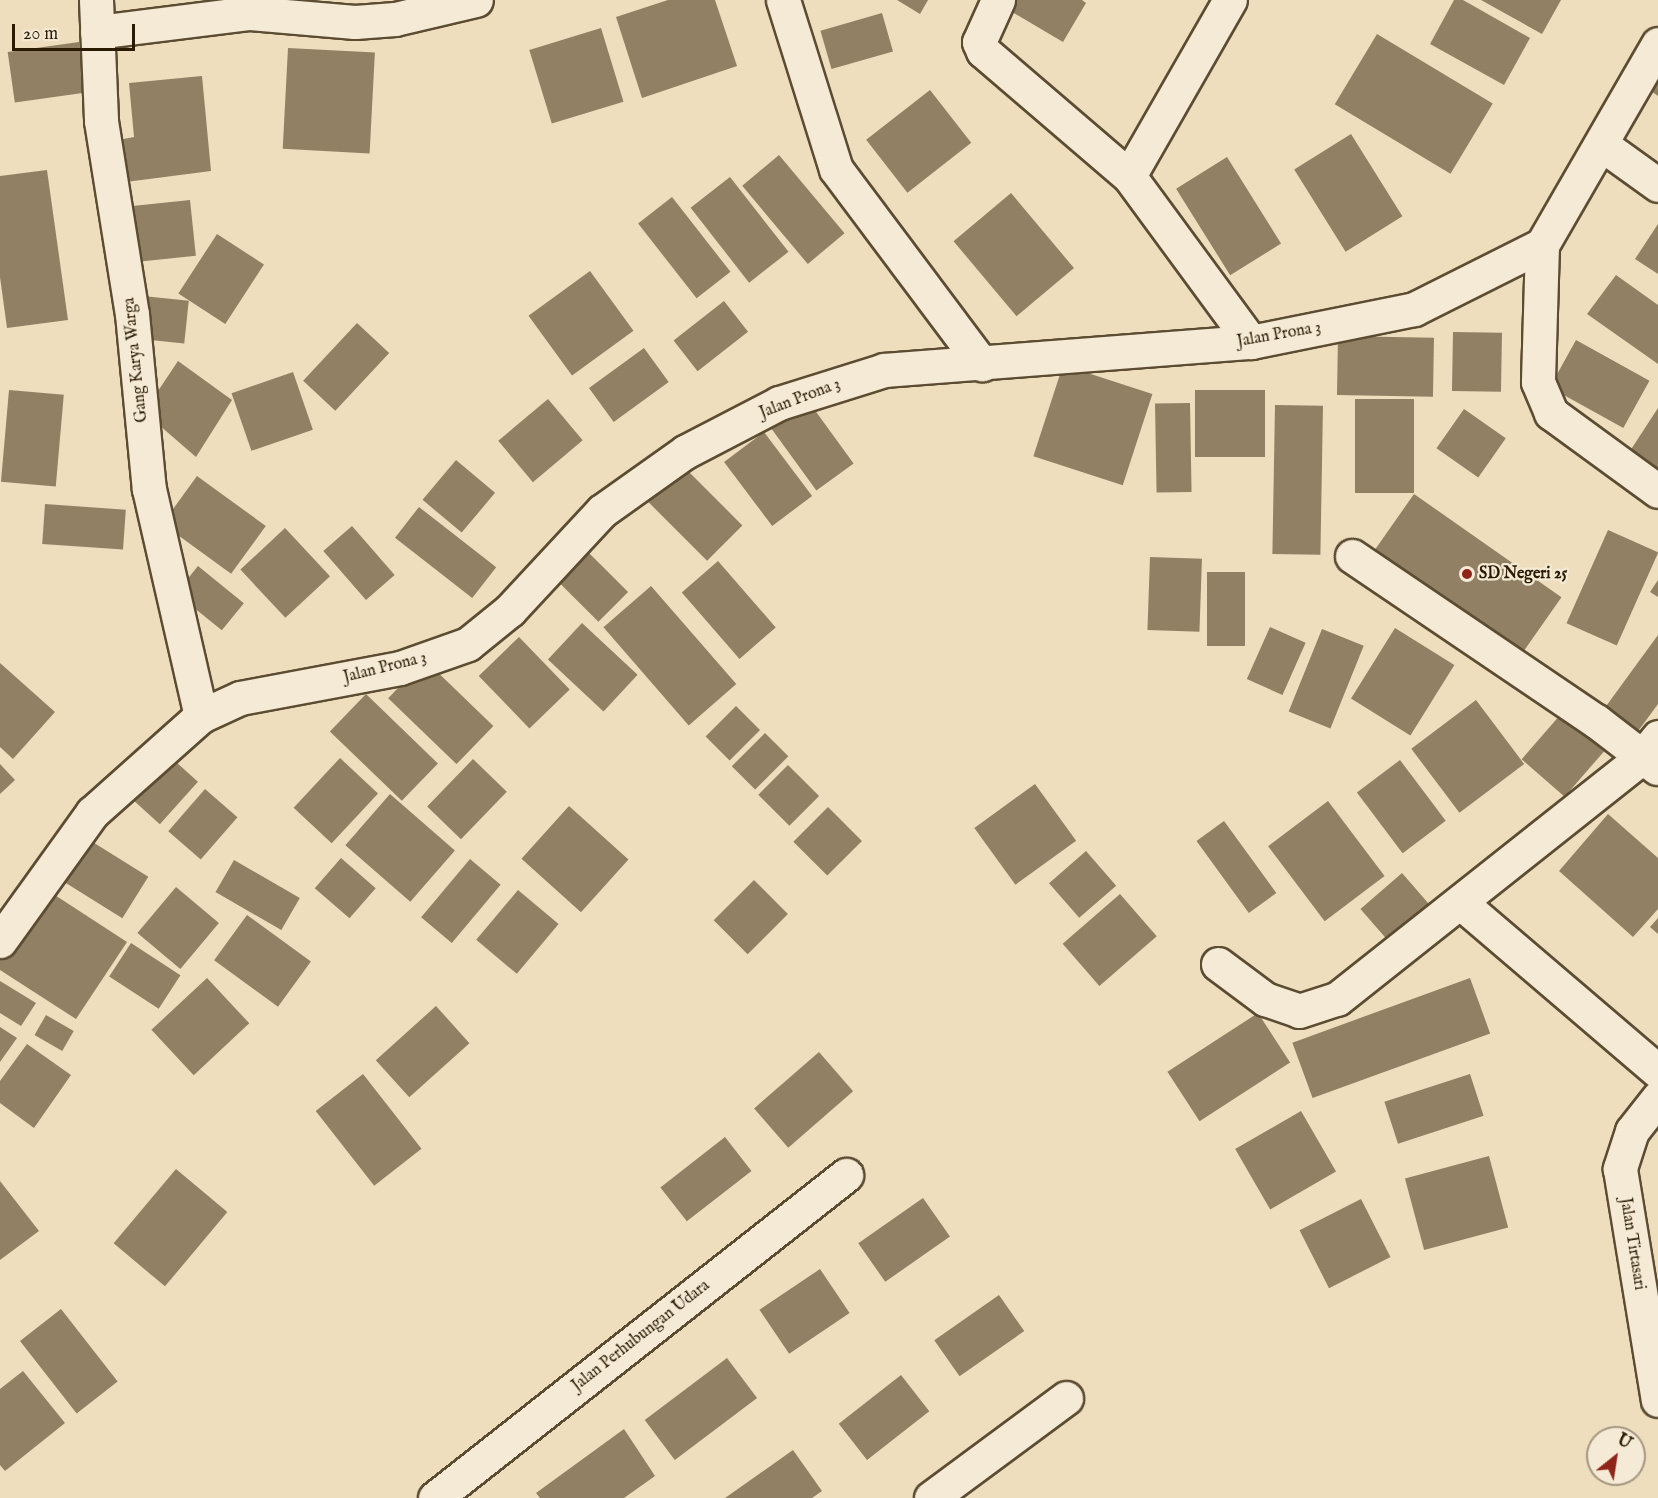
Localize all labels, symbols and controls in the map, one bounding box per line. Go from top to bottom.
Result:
scale bar [15,12,138,50]
text: 20 m [23,23,58,46]
street label: Gang Karya Warga [120,297,152,423]
street label: Jalan Prona 3 [1236,318,1322,352]
street label: Jalan Prona 3 [757,375,843,423]
place label: SD Negeri 25 [1479,564,1567,584]
marker: SD Negeri 25 [1460,567,1474,581]
street label: Jalan Prona 3 [341,648,429,688]
street label: Jalan Tirtasari [1615,1196,1649,1292]
street label: Jalan Perhubungan Udara [568,1276,714,1396]
north arrow [1586,1426,1646,1486]
text: U [1613,1430,1635,1454]

